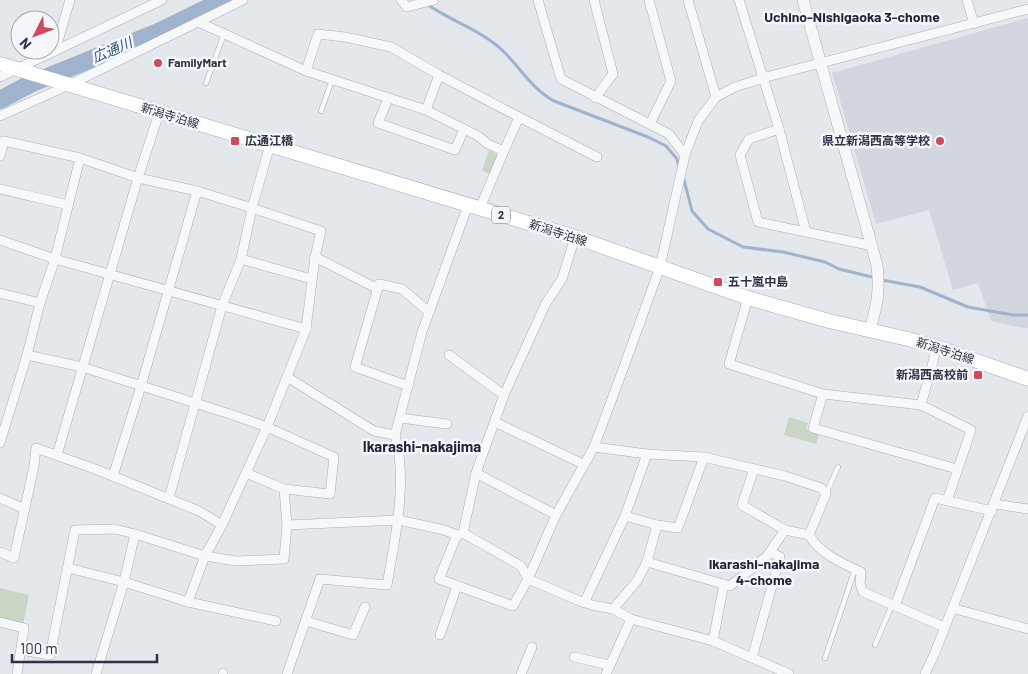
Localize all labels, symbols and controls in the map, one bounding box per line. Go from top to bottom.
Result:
district label: Uchino-Nishigaoka 3-chome [764,8,940,25]
north arrow [10,10,60,60]
water label: 広通川 [89,32,136,66]
text: N [16,35,34,53]
place label: FamilyMart [168,55,227,69]
marker: FamilyMart [152,57,164,69]
street label: 新潟寺泊線 [140,100,201,131]
place label: 広通江橋 [245,133,294,147]
place label: 県立新潟西高等学校 [822,133,930,147]
marker: 広通江橋 [229,135,241,147]
marker: 県立新潟西高等学校 [934,135,946,147]
road number: 2 [492,206,510,224]
street label: 新潟寺泊線 [528,216,589,248]
place label: 五十嵐中島 [728,274,788,288]
marker: 五十嵐中島 [712,276,724,288]
street label: 新潟寺泊線 [915,334,976,366]
place label: 新潟西高校前 [896,367,968,381]
marker: 新潟西高校前 [972,369,984,381]
district label: Ikarashi-nakajima [363,437,481,455]
district label: Ikarashi-nakajima 4-chome [709,555,819,588]
scale bar [12,632,158,664]
text: 100 m [20,639,58,657]

